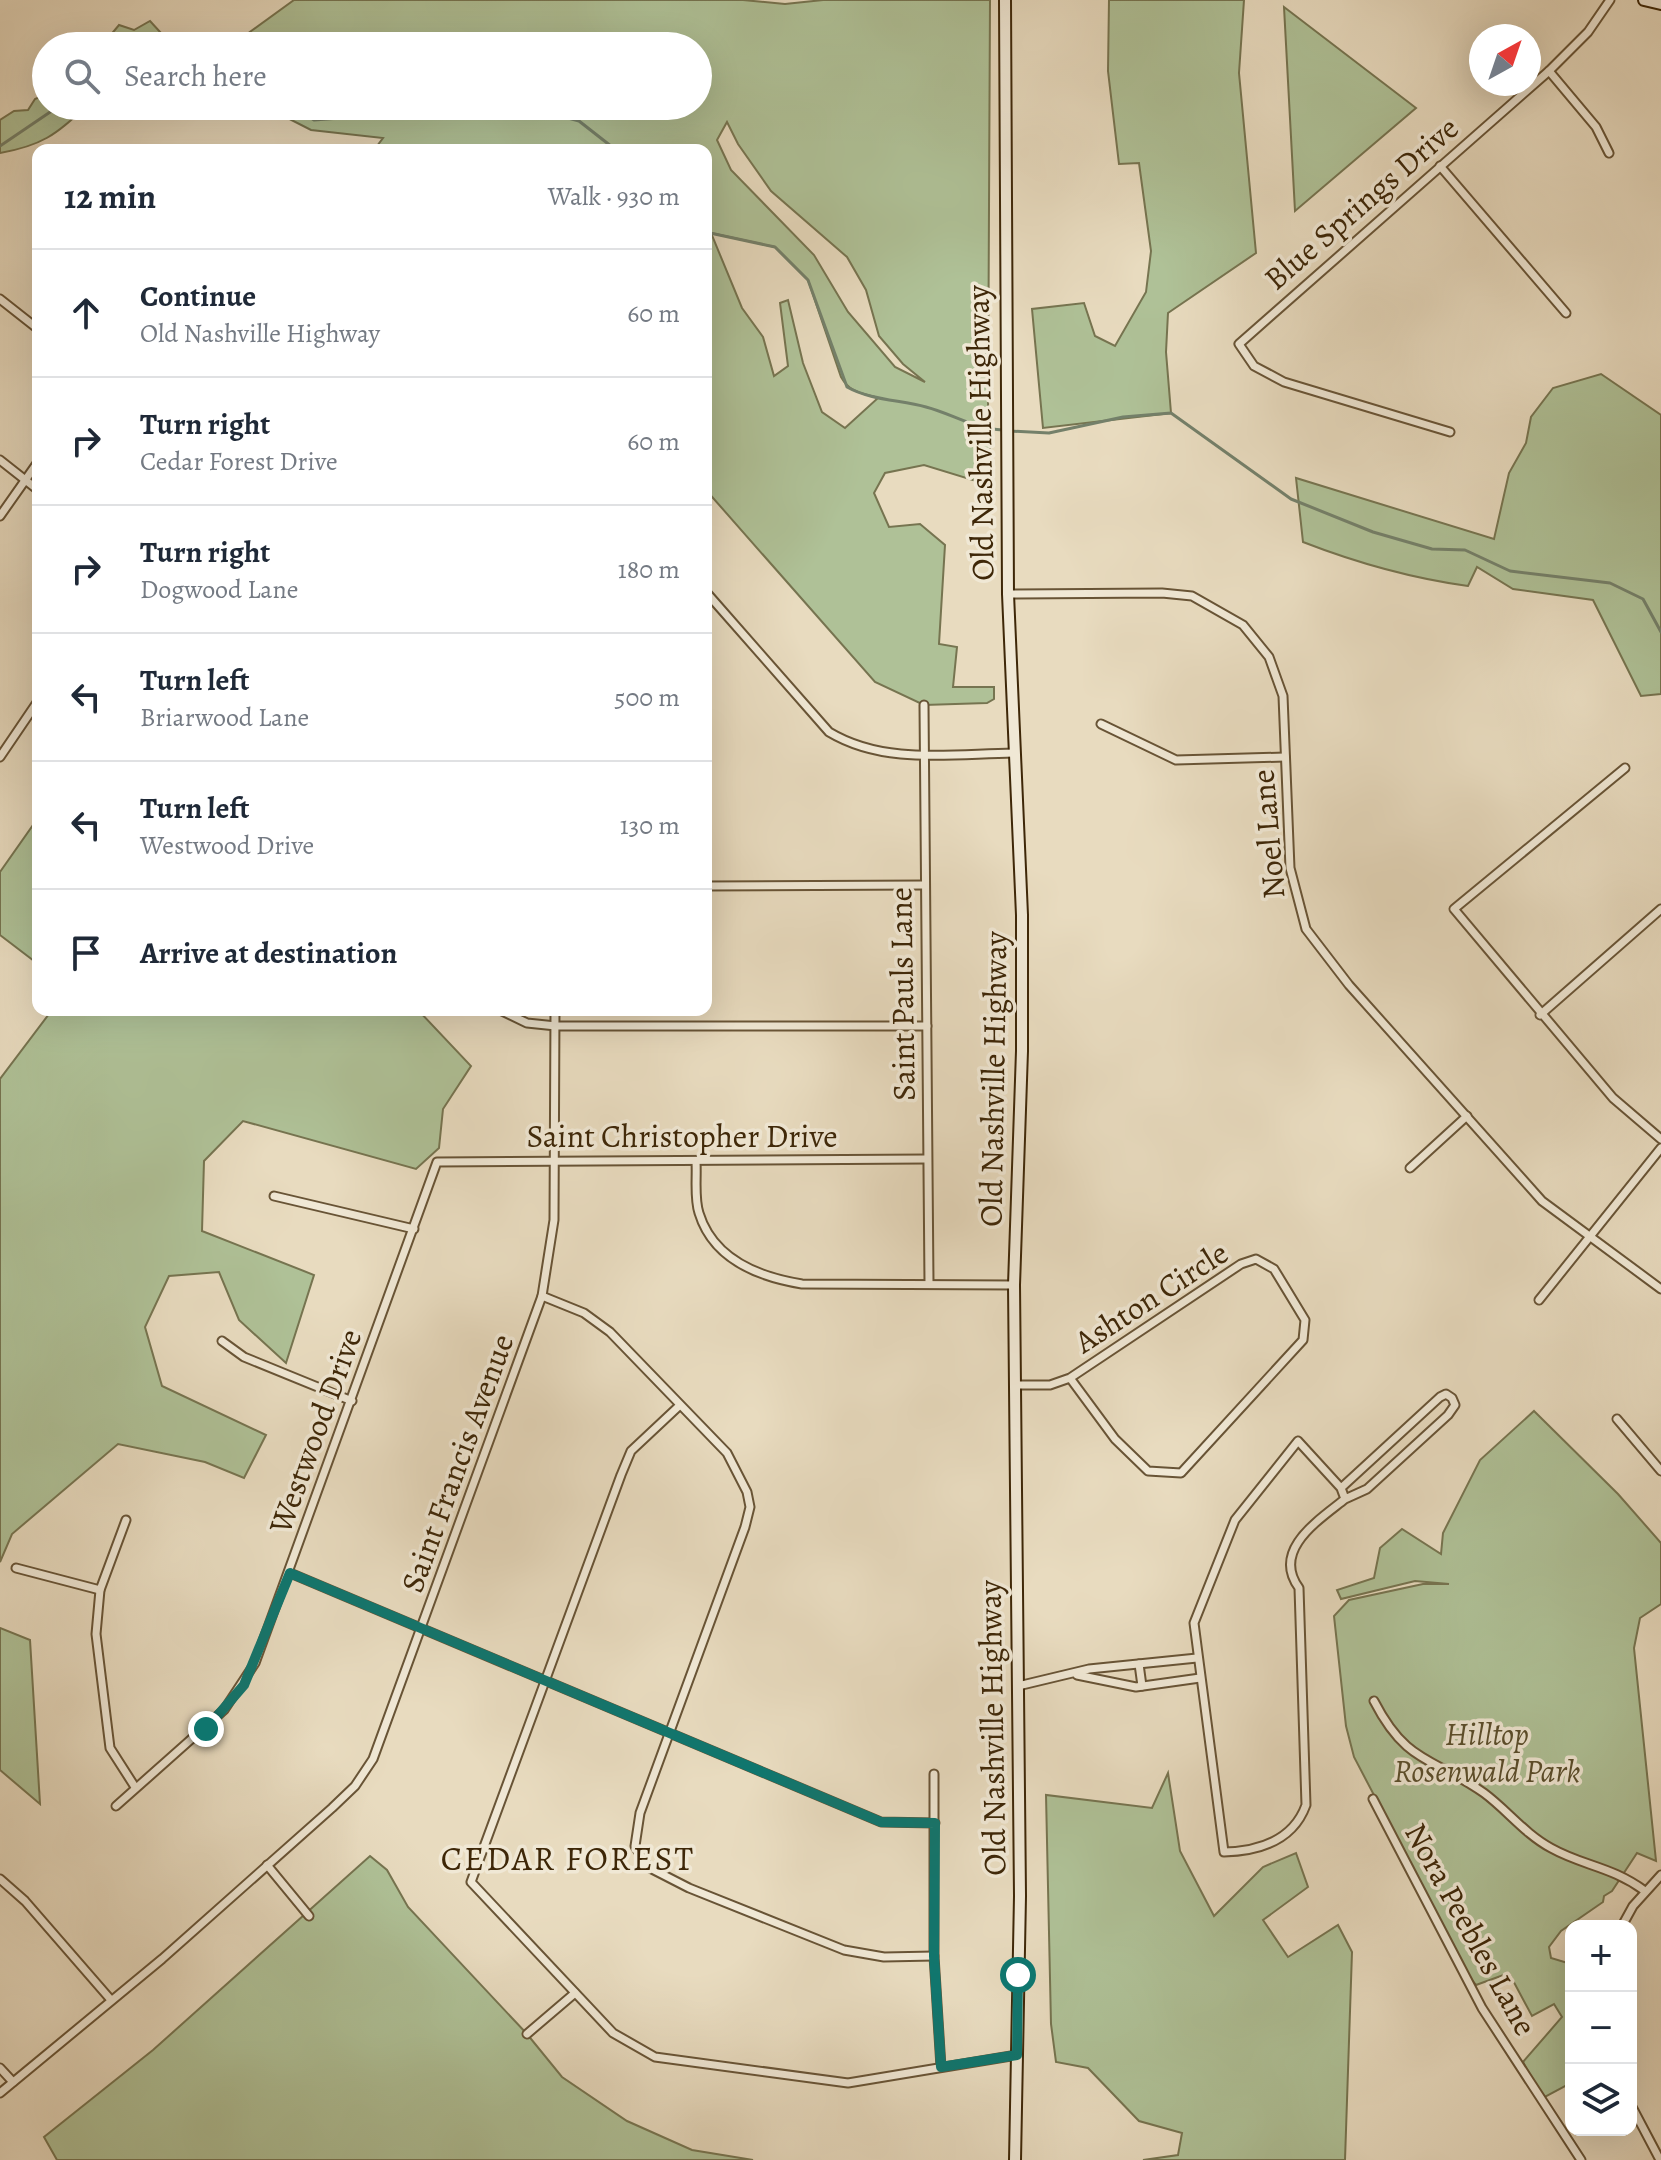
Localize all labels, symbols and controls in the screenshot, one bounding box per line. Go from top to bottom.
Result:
north arrow [1469,24,1541,96]
search box [32,32,712,120]
icon: search [60,54,104,98]
text: Search here [124,56,267,96]
street label: Blue Springs Drive [1254,106,1468,300]
text: 12 min [64,173,156,220]
text: Walk · 930 m [548,179,680,214]
text: Continue [140,276,256,316]
street label: Old Nashville Highway [955,284,1005,581]
icon: ahead [64,291,108,335]
text: 60 m [627,296,680,331]
text: Old Nashville Highway [140,316,380,351]
text: Turn right [140,404,270,444]
icon: right [64,419,108,463]
text: 60 m [627,424,680,459]
text: Cedar Forest Drive [140,444,338,479]
text: Turn right [140,532,270,572]
icon: right [64,547,108,591]
text: 180 m [618,552,680,587]
text: Dogwood Lane [140,572,298,607]
text: Turn left [140,660,249,700]
icon: left [64,675,108,719]
text: 500 m [614,680,680,715]
text: Briarwood Lane [140,700,309,735]
street label: Noel Lane [1240,767,1296,901]
text: Turn left [140,788,249,828]
icon: left [64,803,108,847]
text: 130 m [620,808,680,843]
text: Westwood Drive [140,828,314,863]
street label: Saint Pauls Lane [878,887,926,1101]
street label: Old Nashville Highway [968,930,1018,1227]
icon: arrive [64,931,108,975]
text: Arrive at destination [140,933,397,973]
street label: Saint Christopher Drive [526,1114,838,1158]
street label: Ashton Circle [1065,1231,1236,1364]
street label: Westwood Drive [257,1323,372,1540]
street label: Saint Francis Avenue [390,1328,524,1598]
street label: Old Nashville Highway [967,1579,1017,1876]
route end [188,1711,224,1747]
park label: Hilltop Rosenwald Park [1394,1712,1580,1793]
street label: Nora Peebles Lane [1394,1815,1548,2043]
district label: CEDAR FOREST [441,1835,695,1882]
map controls [1565,1920,1637,2136]
button: + [1565,1920,1637,1992]
route start [1000,1957,1036,1993]
button: − [1565,1992,1637,2064]
button: layers [1565,2064,1637,2136]

